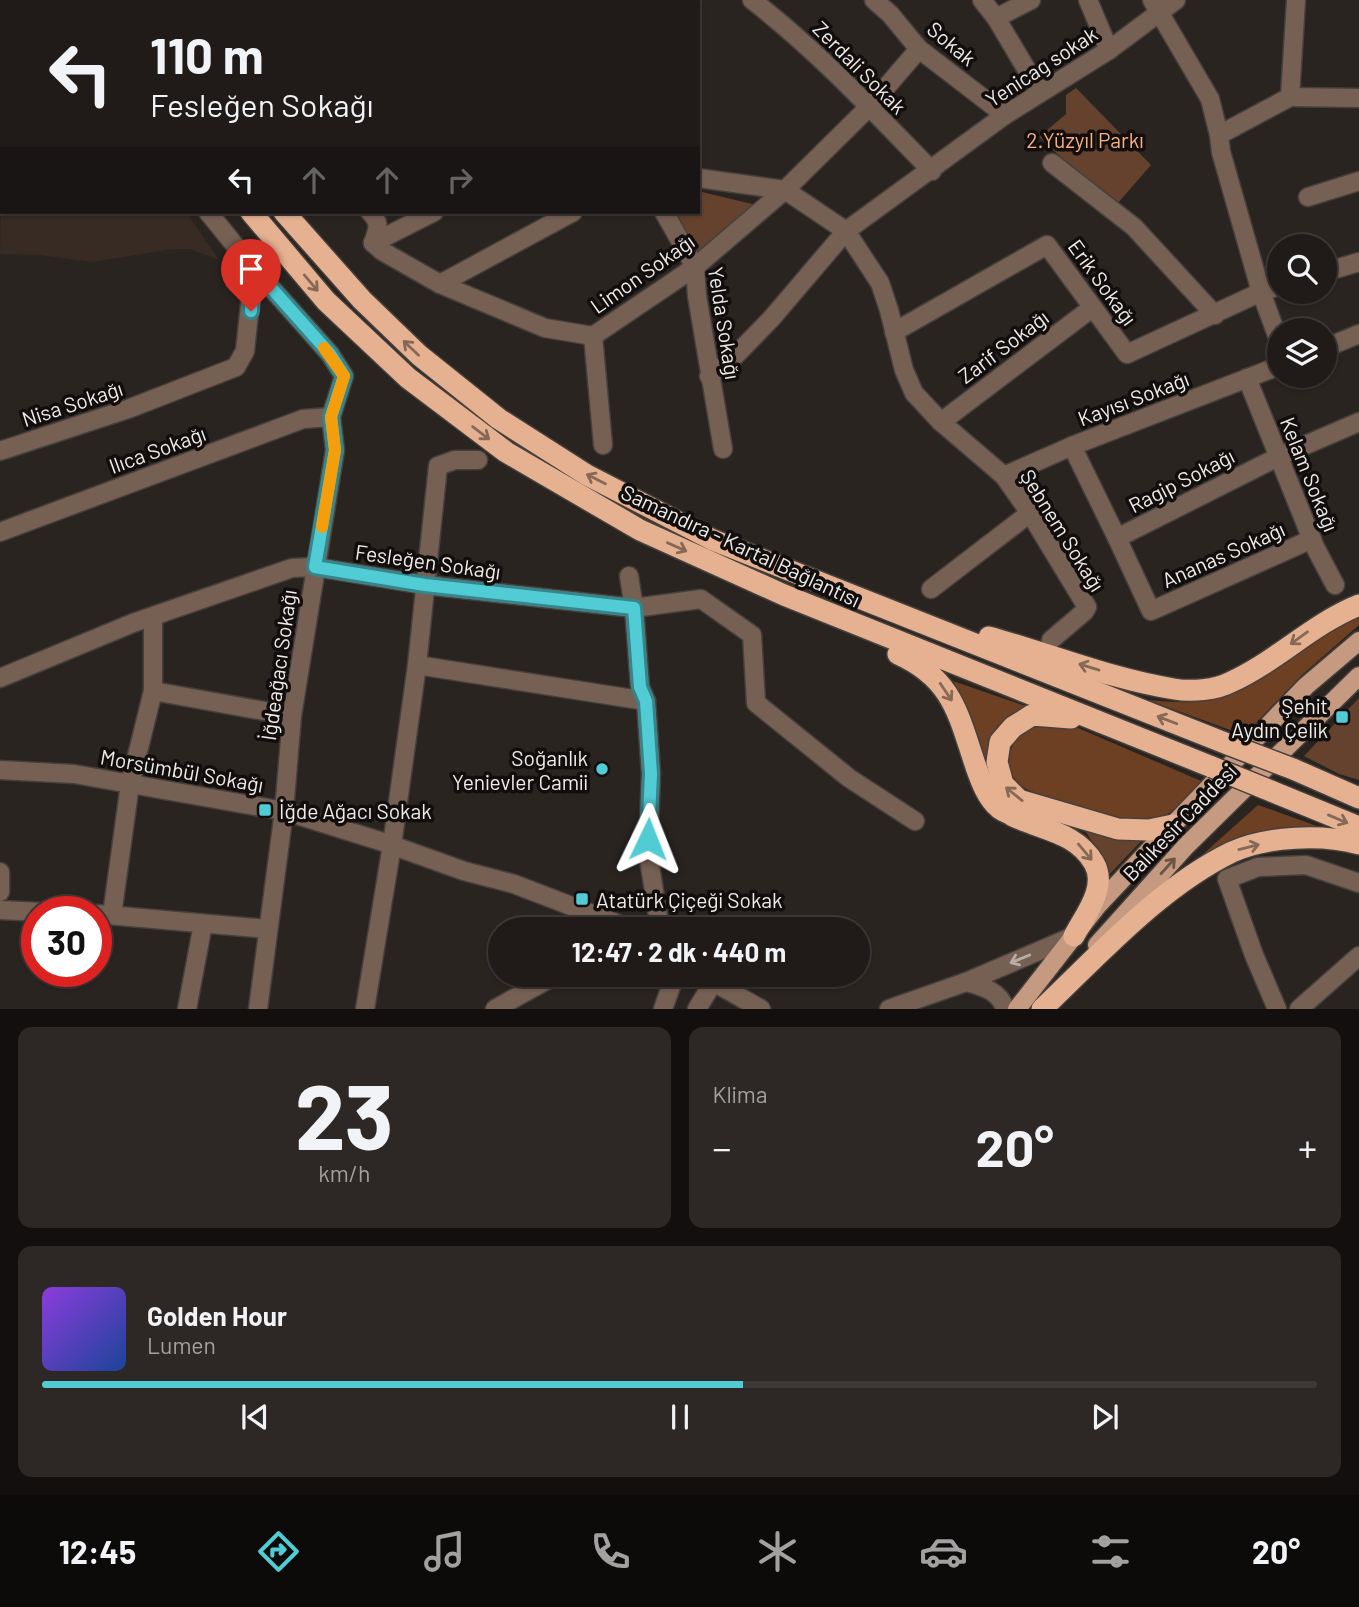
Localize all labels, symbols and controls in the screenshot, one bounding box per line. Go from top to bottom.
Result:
street label: Zerdali Sokak [808,15,912,119]
street label: Sokak [923,16,981,70]
street label: Yenicag sokak [981,21,1101,111]
text: 110 m [150,25,264,84]
icon: left [35,28,126,119]
text: Fesleğen Sokağı [150,85,373,123]
park label: 2.Yüzyıl Parkı [1026,127,1144,152]
icon: left [222,161,260,199]
icon: ahead [295,161,333,199]
icon: ahead [368,161,406,199]
icon: right [441,161,479,199]
street label: Limon Sokağı [585,228,699,318]
street label: Erik Sokağı [1064,234,1142,330]
map controls [1267,234,1337,388]
button: search [1267,234,1337,304]
pin [221,239,281,311]
icon: arrive [232,250,270,288]
street label: Yelda Sokağı [704,265,746,381]
one-way arrow [302,274,318,292]
street label: Zarif Sokağı [953,304,1053,388]
button: layers [1267,318,1337,388]
one-way arrow [402,340,420,356]
street label: Kayısı Sokağı [1074,365,1192,431]
street label: Nisa Sokağı [19,375,125,431]
street label: Kelam Sokağı [1276,413,1344,535]
street label: Ilıca Sokağı [105,420,209,478]
one-way arrow [471,426,489,441]
street label: Ragip Sokağı [1124,443,1238,517]
street label: Şebnem Sokağı [1015,464,1111,596]
one-way arrow [586,472,607,486]
street label: Samandıra - Kartal Bağlantısı [618,479,864,611]
street label: Ananas Sokağı [1158,516,1288,592]
street label: Fesleğen Sokağı [354,538,502,584]
one-way arrow [666,541,687,554]
street label: İğdeağacı Sokağı [255,588,301,742]
one-way arrow [1290,631,1309,645]
one-way arrow [1078,660,1100,673]
one-way arrow [938,682,953,701]
place label: Şehit Aydın Çelik [1231,693,1328,742]
marker: Şehit Aydın Çelik [1334,709,1350,725]
one-way arrow [1156,712,1178,725]
street label: Morsümbül Sokağı [99,743,265,797]
place label: Soğanlık Yenievler Camii [452,745,588,794]
street label: Balıkesir Caddesi [1117,759,1241,885]
marker: Soğanlık Yenievler Camii [594,761,610,777]
one-way arrow [1006,786,1024,801]
place label: İğde Ağacı Sokak [279,798,432,823]
marker: İğde Ağacı Sokak [257,802,273,818]
position arrow [611,802,685,876]
one-way arrow [1326,813,1348,826]
one-way arrow [1237,840,1260,853]
one-way arrow [1077,843,1093,861]
one-way arrow [1160,857,1176,875]
place label: Atatürk Çiçeği Sokak [596,887,783,912]
marker: Atatürk Çiçeği Sokak [574,891,590,907]
speed limit sign: 30 [21,896,112,987]
text: 12:47 · 2 dk · 440 m [572,936,786,967]
one-way arrow [1010,953,1031,966]
text: 23 [295,1059,394,1168]
text: Klima [713,1080,768,1108]
text: 20° [976,1115,1054,1177]
text: − [713,1124,732,1170]
text: + [1298,1124,1317,1170]
text: km/h [318,1159,370,1187]
text: Golden Hour [147,1300,287,1331]
text: Lumen [147,1331,216,1359]
icon: previous [236,1398,274,1436]
icon: pause [661,1398,699,1436]
icon: next [1086,1398,1124,1436]
icon: directions [254,1527,303,1576]
icon: music [420,1527,469,1576]
icon: phone [586,1527,635,1576]
icon: climate [753,1527,802,1576]
icon: car [919,1527,968,1576]
icon: filters [1086,1527,1135,1576]
text: 12:45 [59,1532,136,1570]
text: 20° [1252,1532,1300,1570]

